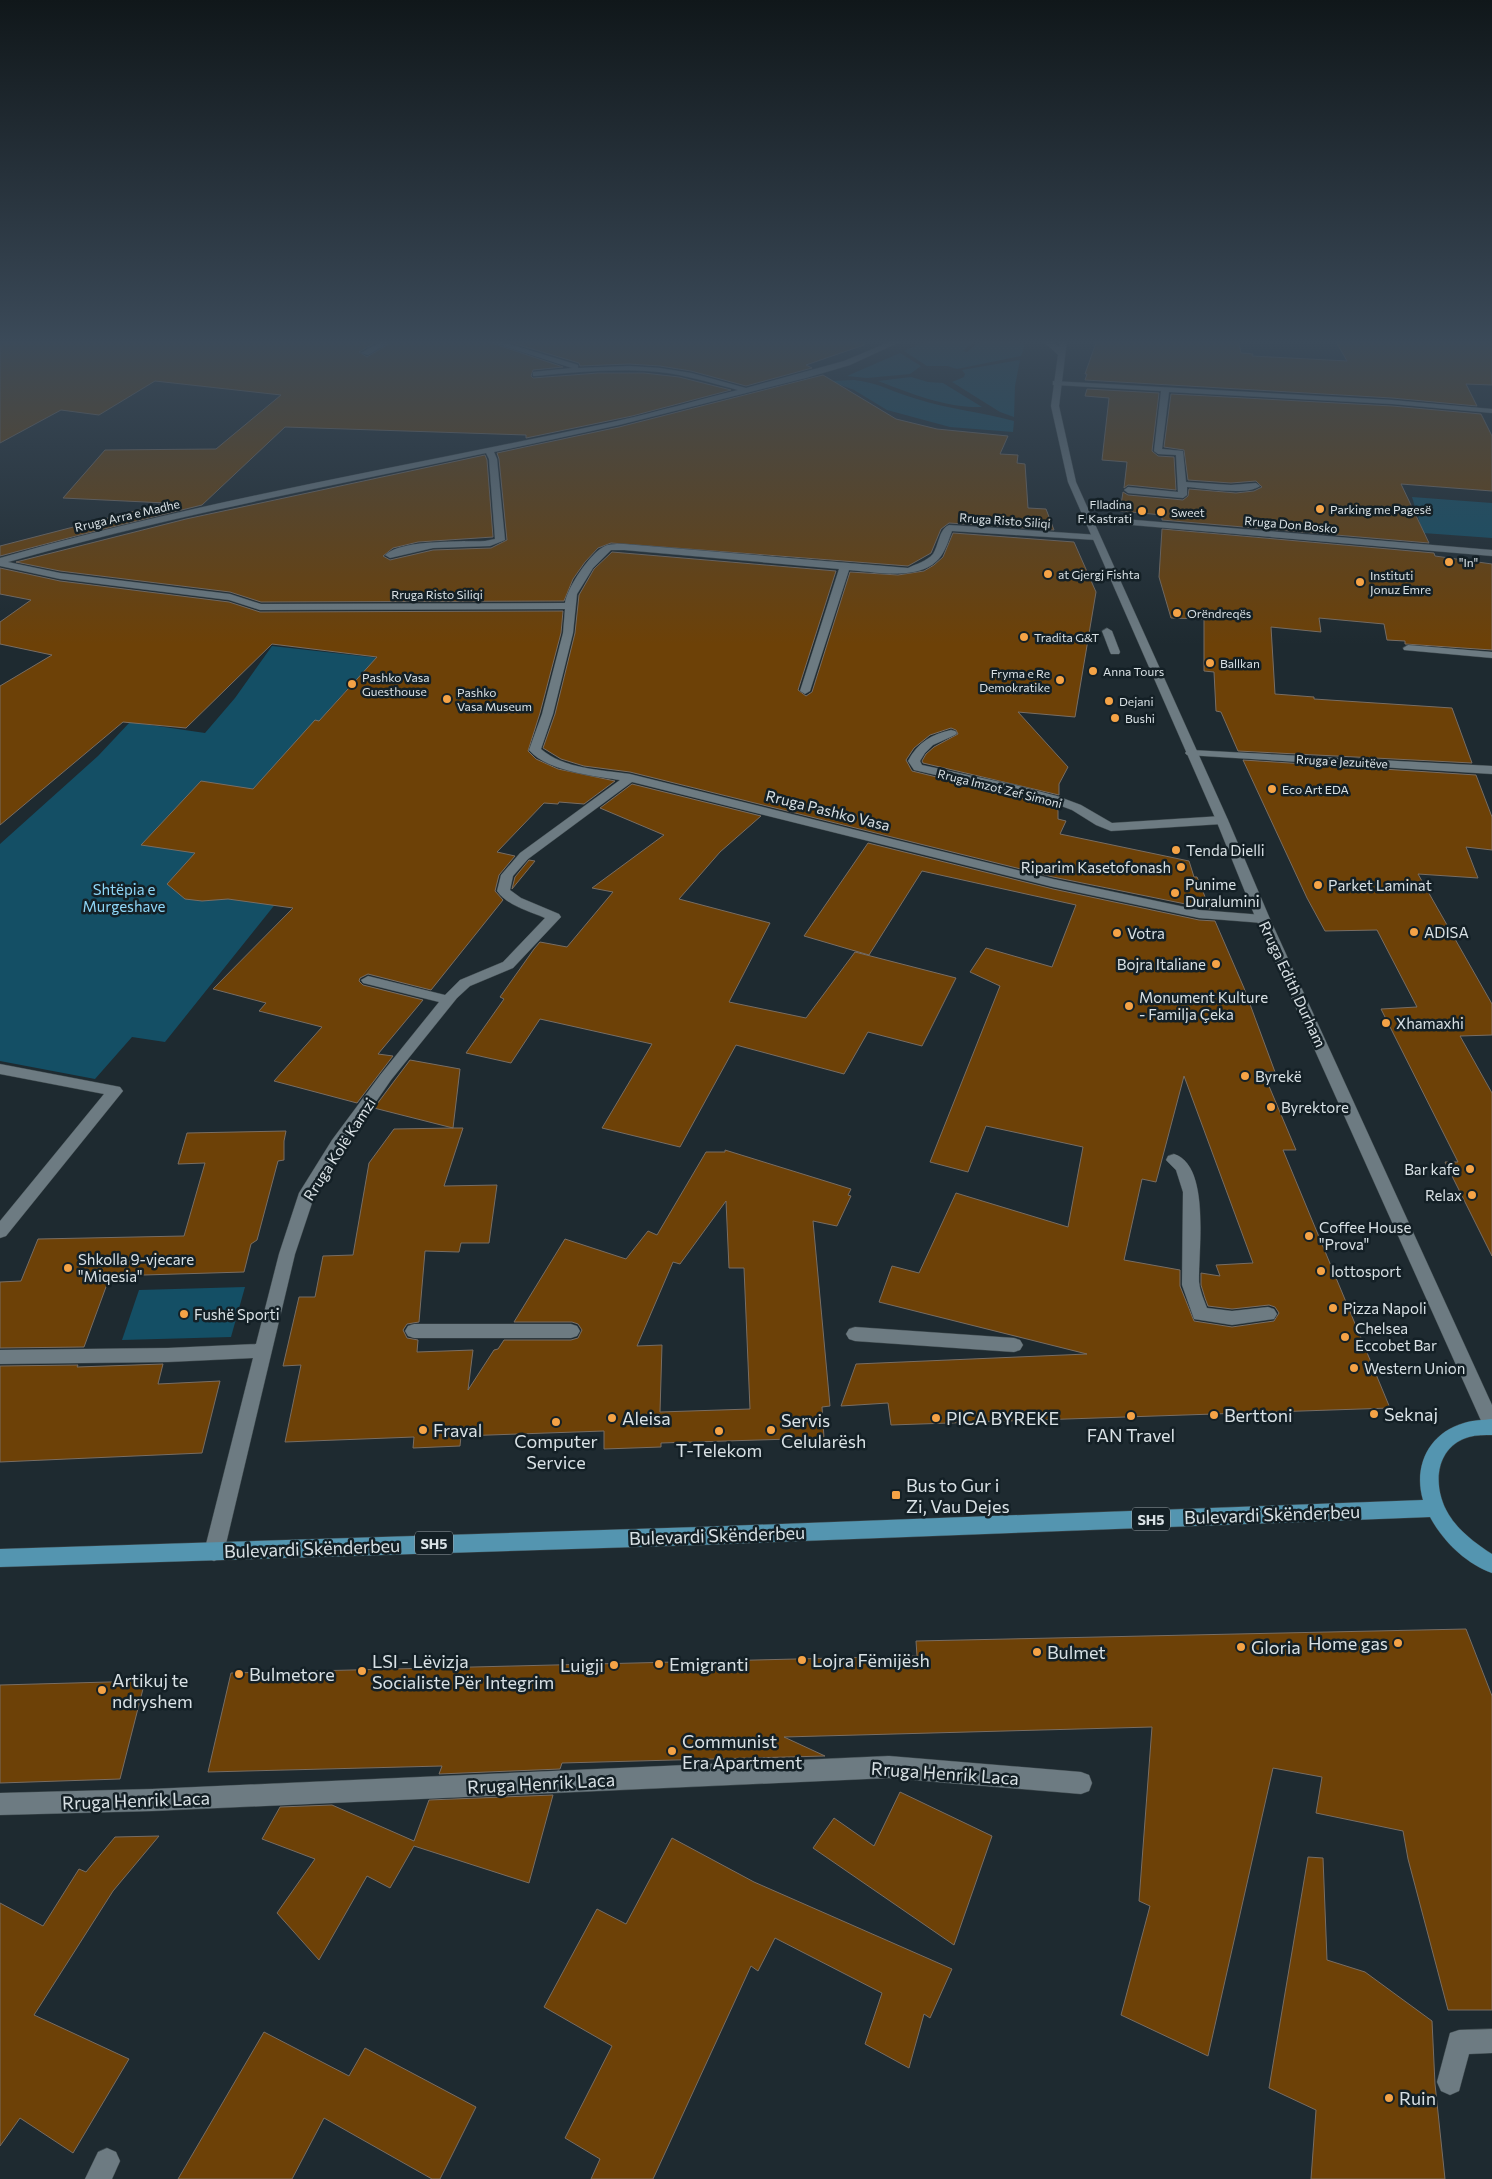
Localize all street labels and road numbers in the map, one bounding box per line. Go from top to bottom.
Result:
street label: Rruga Arra e Madhe [73,496,181,534]
street label: Rruga Risto Siliqi [959,510,1051,530]
street label: Rruga Don Bosko [1244,513,1338,535]
street label: Rruga Risto Siliqi [391,587,483,601]
street label: Rruga e Jezuitëve [1296,752,1388,771]
street label: Rruga Imzot Zef Simoni [936,766,1064,810]
street label: Rruga Pashko Vasa [764,786,892,834]
street label: Rruga Edith Durham [1256,918,1330,1050]
street label: Rruga Kolë Kamzi [299,1094,379,1204]
street label: Bulevardi Skënderbeu [1184,1500,1360,1528]
road number: SH5 [1132,1508,1170,1530]
street label: Bulevardi Skënderbeu [629,1521,805,1549]
road number: SH5 [415,1532,453,1555]
street label: Bulevardi Skënderbeu [224,1534,400,1562]
street label: Rruga Henrik Laca [870,1757,1020,1789]
street label: Rruga Henrik Laca [466,1768,616,1798]
street label: Rruga Henrik Laca [62,1786,210,1814]

